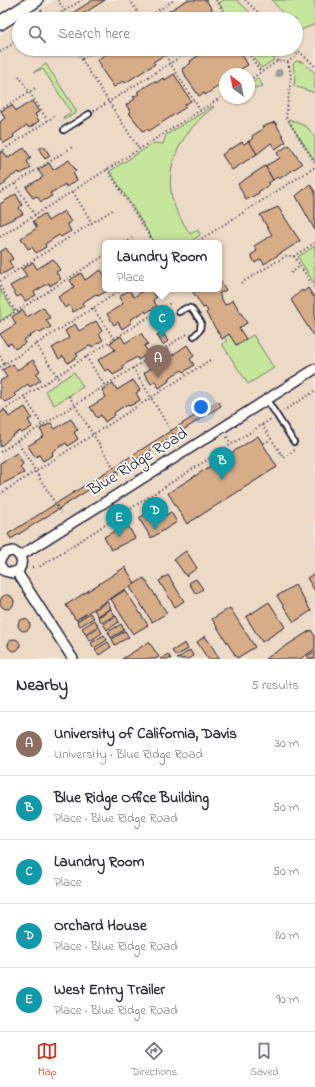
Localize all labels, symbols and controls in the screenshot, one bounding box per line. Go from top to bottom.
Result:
search box [12,12,303,56]
icon: search [26,23,48,45]
text: Search here [58,23,130,45]
north arrow [219,68,255,104]
popup [102,240,222,292]
text: Laundry Room [117,246,207,268]
text: Place [117,268,144,287]
pin: C [149,305,175,338]
pin: A [145,345,171,378]
your location [191,397,211,417]
street label: Blue Ridge Road [82,421,194,505]
pin: B [209,447,235,480]
pin: D [142,497,168,530]
pin: E [106,504,132,537]
text: Nearby [16,673,68,698]
text: 5 results [251,676,299,695]
text: University of California, Davis [54,723,237,745]
text: A [25,734,33,753]
text: 30 m [275,734,299,753]
text: University · Blue Ridge Road [54,745,203,764]
text: Blue Ridge Office Building [54,787,209,809]
text: B [25,798,33,817]
text: 50 m [273,798,299,817]
text: Place · Blue Ridge Road [54,809,177,828]
text: Laundry Room [54,851,144,873]
text: C [25,862,33,881]
text: 50 m [273,862,299,881]
text: Place [54,873,82,892]
text: Orchard House [54,915,147,937]
text: D [24,926,34,945]
text: 80 m [275,926,299,945]
text: Place · Blue Ridge Road [54,937,177,956]
text: West Entry Trailer [54,979,165,1001]
text: E [25,990,33,1009]
text: 90 m [276,990,299,1009]
text: Place · Blue Ridge Road [54,1001,177,1020]
tab: Map [36,1040,58,1080]
tab: Directions [131,1040,177,1080]
tab: Saved [250,1040,279,1080]

